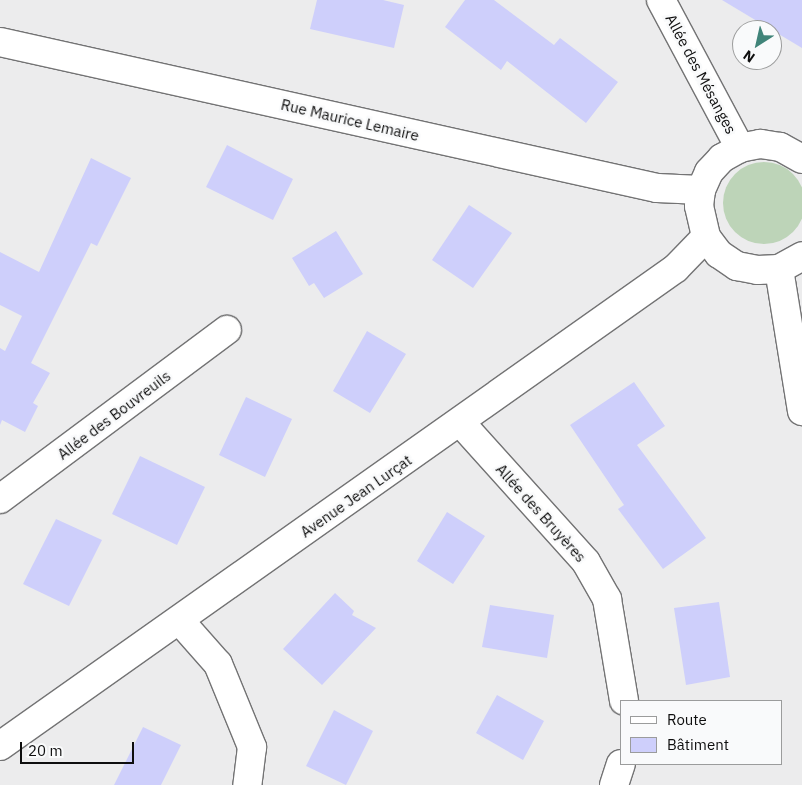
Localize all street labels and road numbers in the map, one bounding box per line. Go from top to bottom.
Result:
street label: Allée des Mésanges [662,11,740,137]
street label: Rue Maurice Lemaire [279,95,421,145]
street label: Allée des Bouvreuils [54,367,174,463]
street label: Avenue Jean Lurçat [297,451,415,541]
street label: Allée des Bruyères [492,460,590,566]

